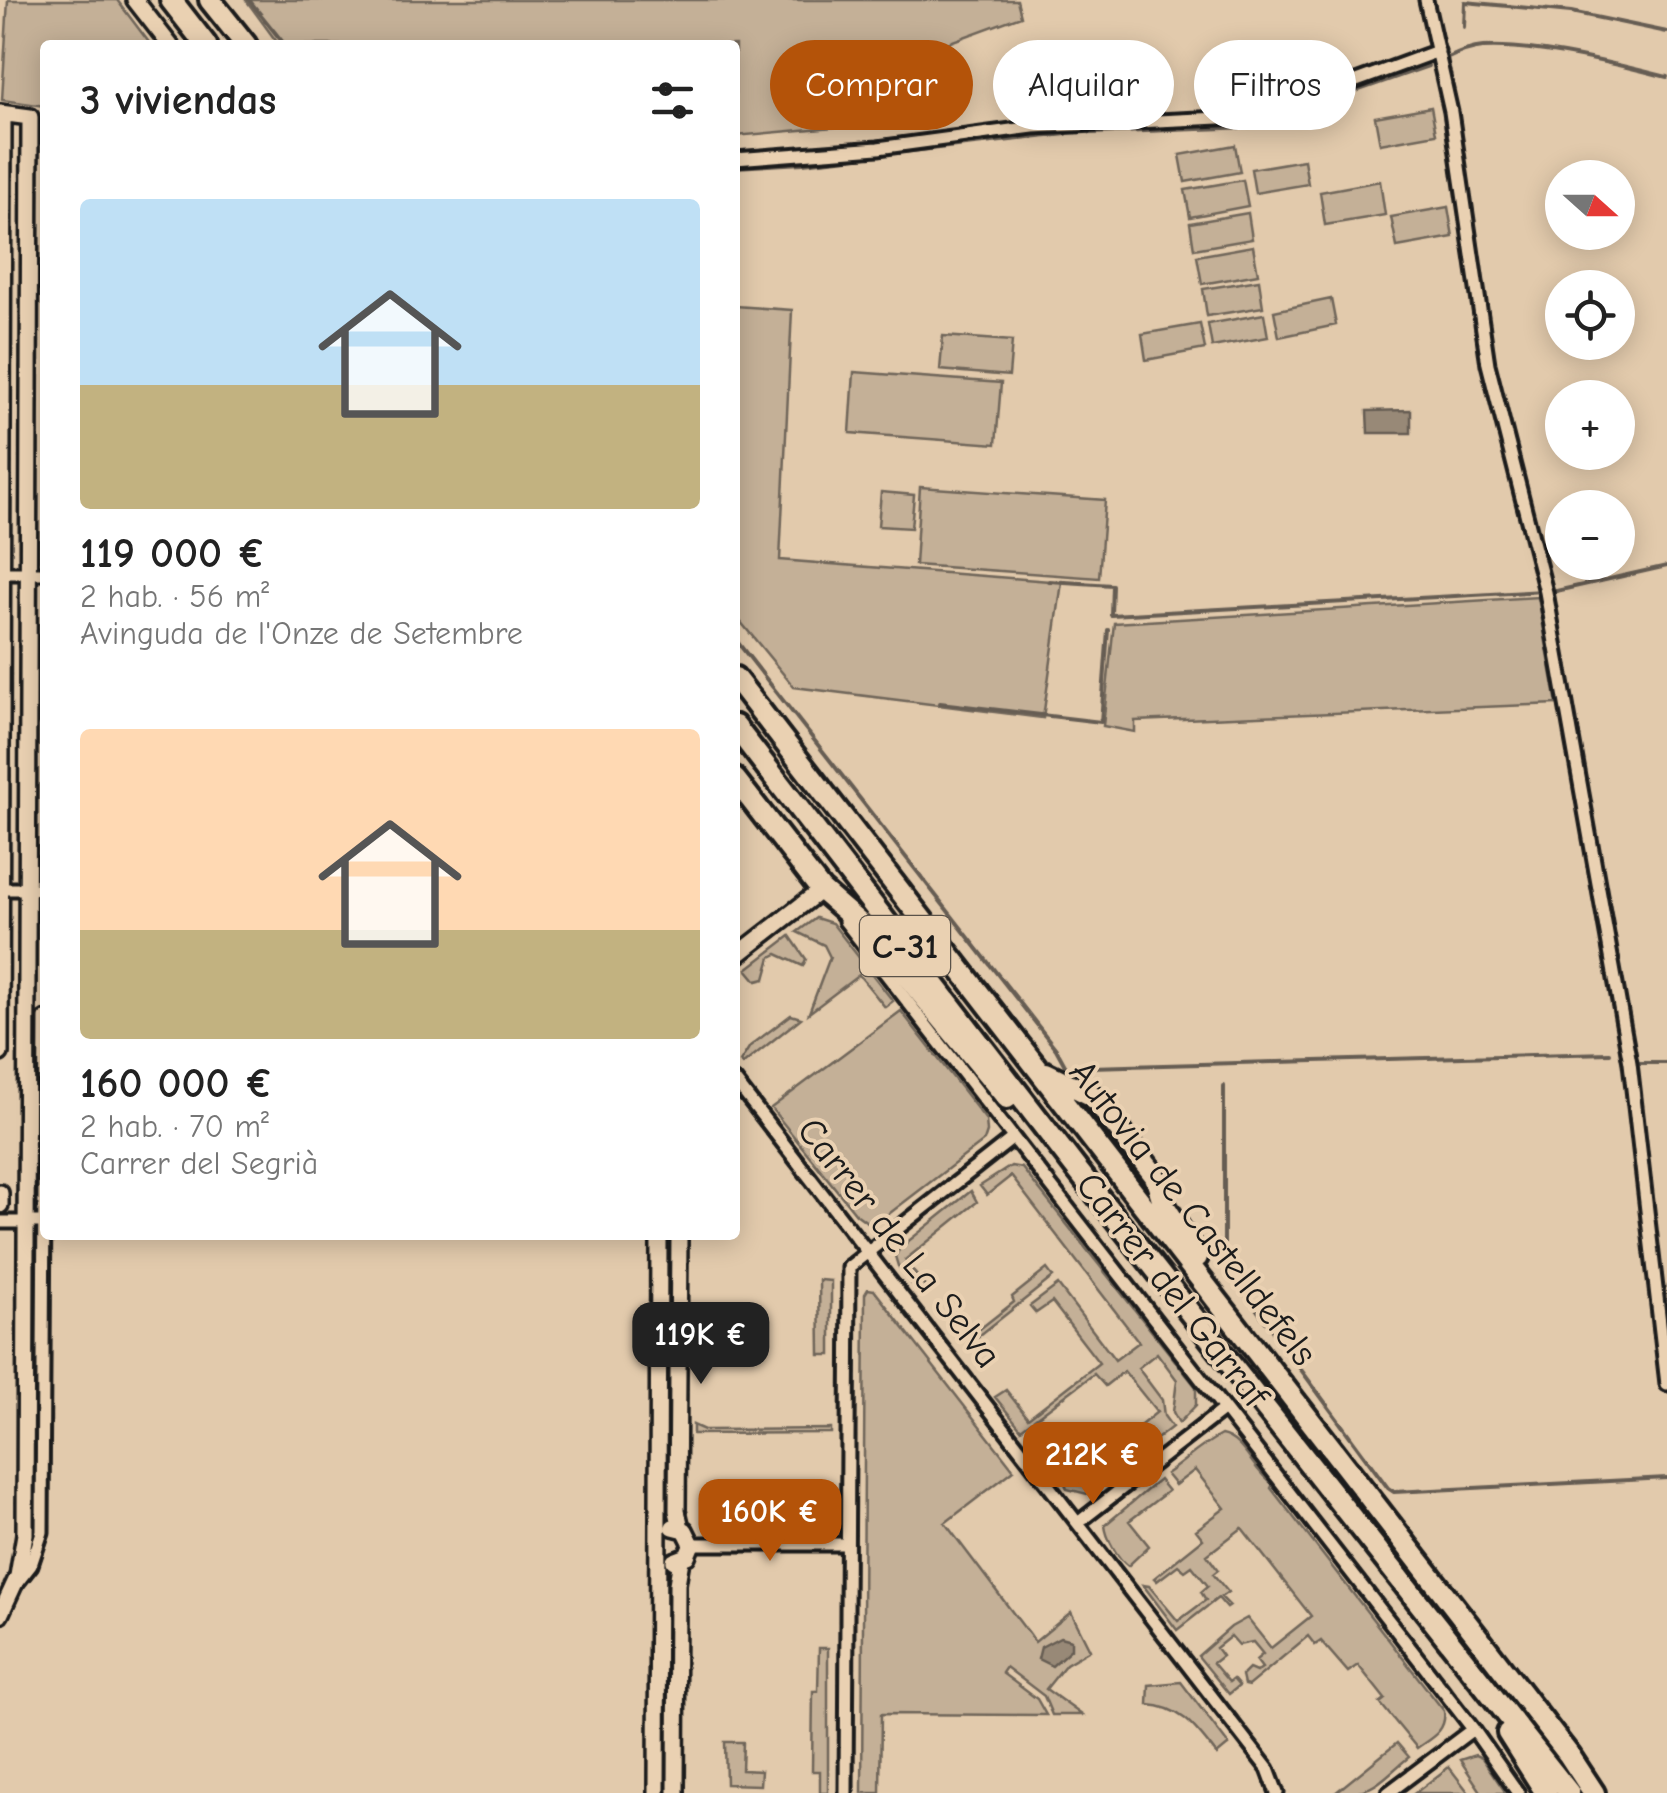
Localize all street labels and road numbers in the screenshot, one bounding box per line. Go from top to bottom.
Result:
road number: C-31 [860,916,950,976]
street label: Autovia de Castelldefels [1060,1051,1326,1375]
street label: Carrer de La Selva [788,1109,1010,1377]
street label: Carrer del Garraf [1067,1164,1279,1418]

